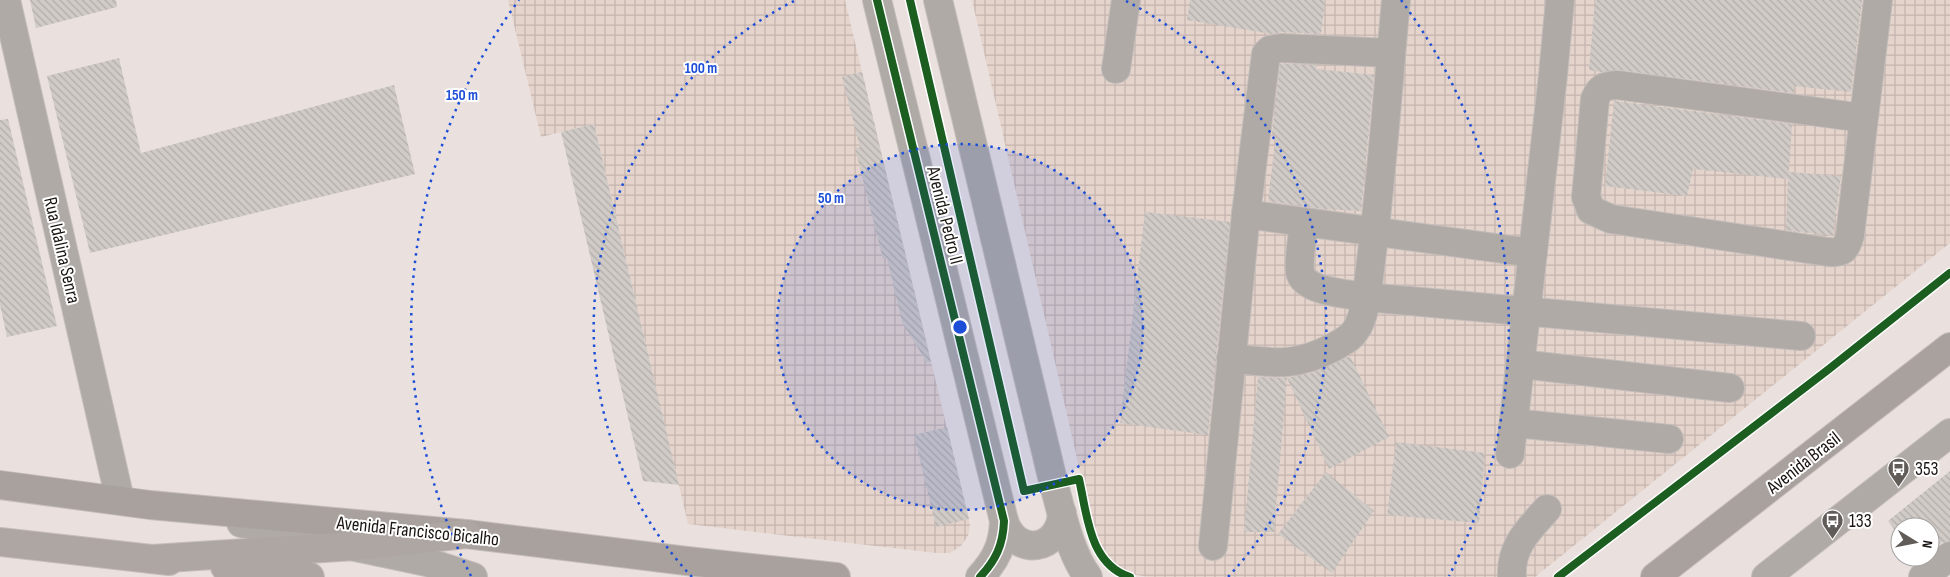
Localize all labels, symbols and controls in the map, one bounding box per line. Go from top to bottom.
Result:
text: 100 m [685,59,717,78]
text: 150 m [446,86,478,105]
street label: Avenida Pedro II [921,163,968,267]
text: 50 m [818,189,844,208]
street label: Rua Idalina Senra [38,195,85,306]
centre of rings [951,318,969,336]
street label: Avenida Brasil [1762,427,1845,500]
bus stop icon: 353 [1887,456,1911,487]
place label: 353 [1915,458,1939,481]
bus stop icon: 133 [1821,508,1845,539]
place label: 133 [1849,510,1872,533]
street label: Avenida Francisco Bicalho [335,511,500,551]
north arrow [1890,517,1940,567]
text: N [1918,539,1936,549]

